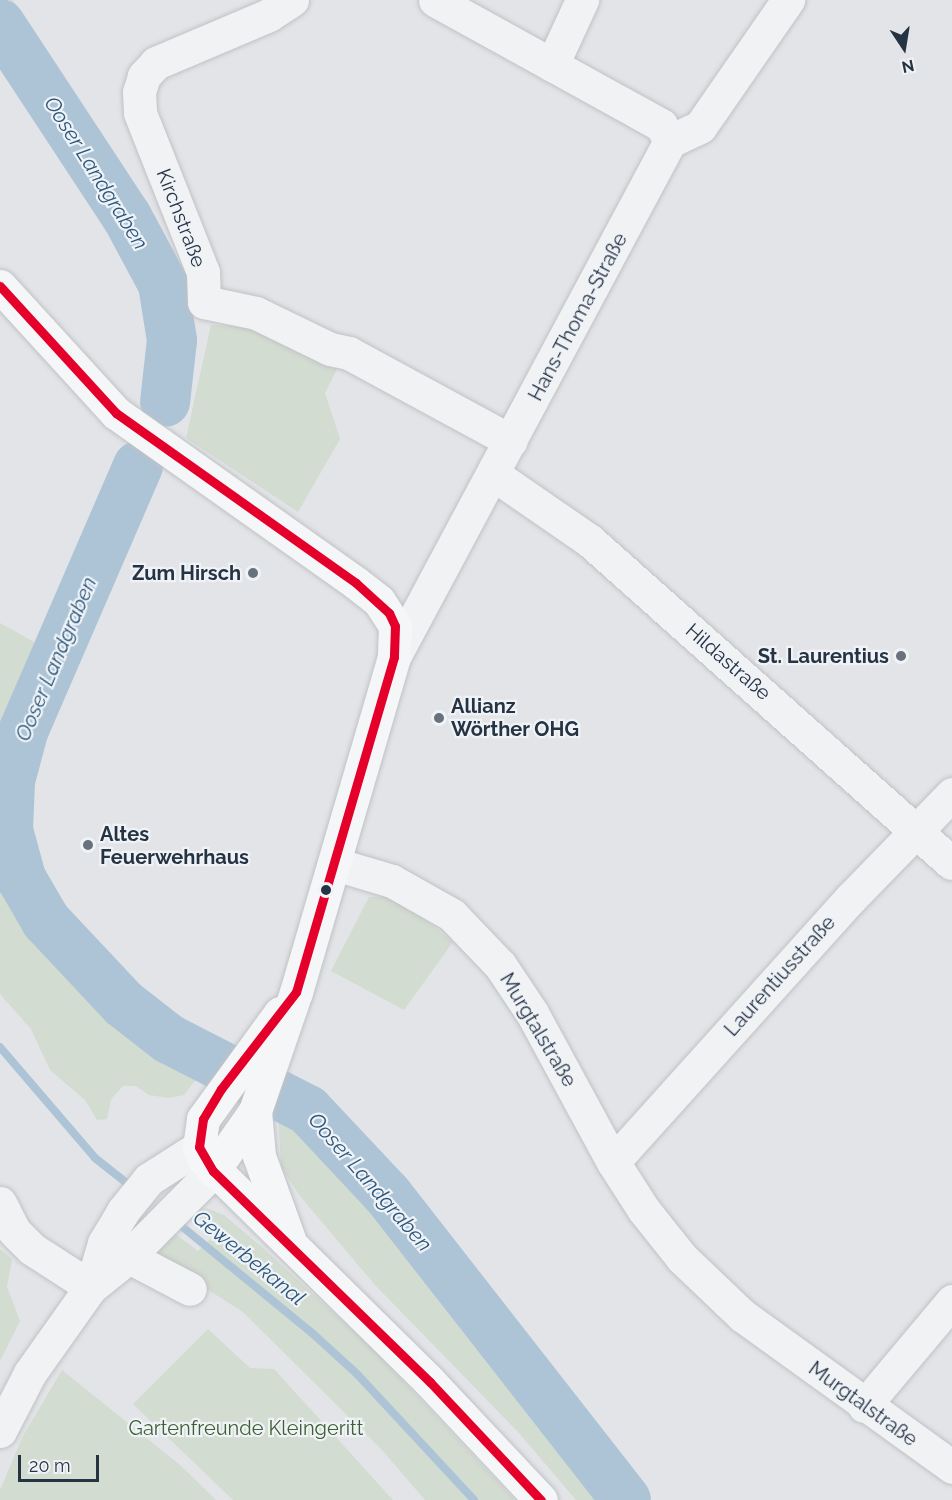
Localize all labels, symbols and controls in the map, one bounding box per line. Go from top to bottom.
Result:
north arrow [874,18,934,78]
text: N [900,56,916,77]
water label: Ooser Landgraben [39,92,153,254]
street label: Kirchstraße [151,165,211,271]
street label: Hans-Thoma-Straße [524,229,632,405]
place label: Zum Hirsch [132,561,241,585]
marker: Zum Hirsch [246,566,260,580]
water label: Ooser Landgraben [10,573,102,745]
street label: Hildastraße [681,619,775,705]
place label: St. Laurentius [758,644,889,668]
marker: St. Laurentius [894,649,908,663]
place label: Allianz Wörther OHG [451,694,579,741]
marker: Allianz Wörther OHG [432,711,446,725]
place label: Altes Feuerwehrhaus [100,822,249,869]
marker: Altes Feuerwehrhaus [81,838,95,852]
unlabelled marker [320,884,332,896]
street label: Laurentiusstraße [720,911,840,1041]
street label: Murgtalstraße [495,969,581,1091]
water label: Ooser Landgraben [303,1107,437,1257]
water label: Gewerbekanal [188,1205,310,1311]
street label: Murgtalstraße [804,1357,922,1451]
park label: Gartenfreunde Kleingeritt [129,1416,363,1440]
scale bar [21,1443,102,1481]
text: 20 m [29,1455,71,1476]

